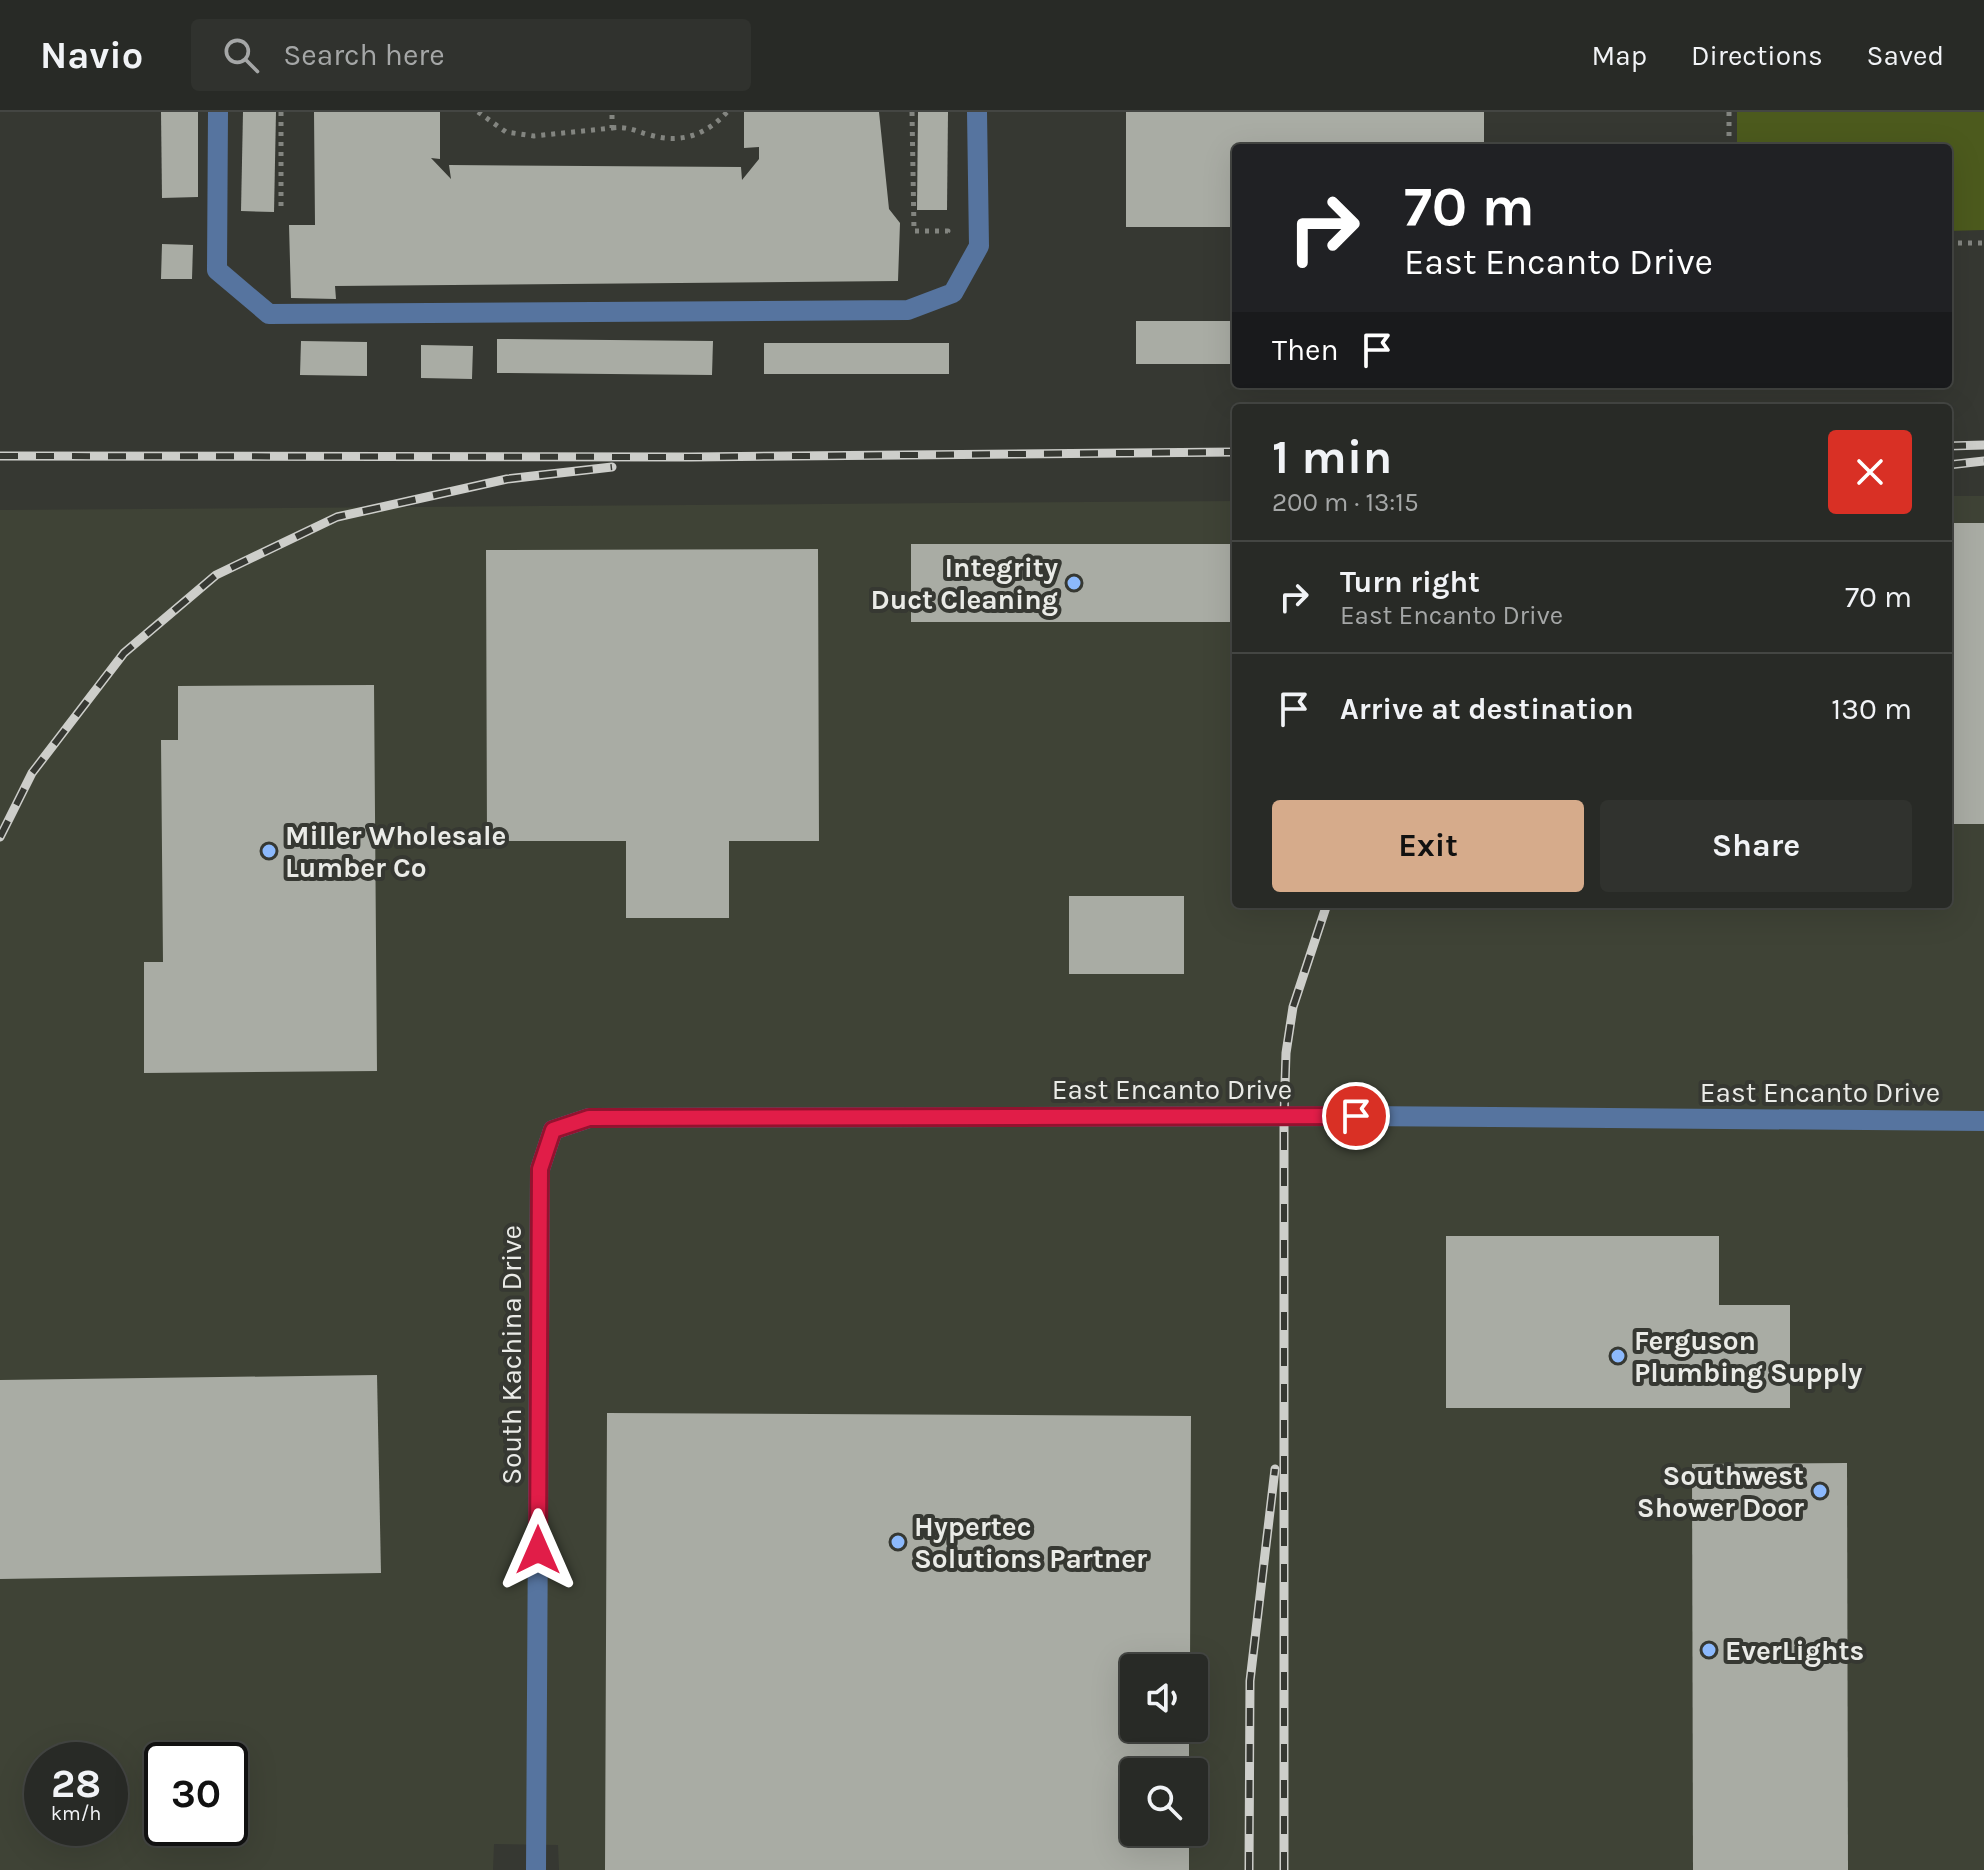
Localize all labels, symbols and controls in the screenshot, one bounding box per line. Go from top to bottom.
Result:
search box [191,19,751,91]
text: Navio [40,33,143,78]
icon: search [219,33,263,77]
text: Search here [283,37,445,73]
text: Map [1592,39,1647,72]
text: Directions [1691,39,1823,72]
text: Saved [1867,39,1944,72]
text: 70 m [1404,174,1535,239]
icon: right [1272,176,1376,280]
text: East Encanto Drive [1404,241,1713,283]
icon: arrive [1355,328,1399,372]
text: Then [1272,332,1339,368]
text: 1 min [1272,429,1392,485]
button: close [1828,430,1912,514]
text: 200 m · 13:15 [1272,487,1419,518]
place label: Integrity Duct Cleaning [870,551,1058,616]
text: Turn right [1340,564,1480,600]
marker: Integrity Duct Cleaning [1065,574,1083,592]
icon: right [1272,575,1316,619]
text: 70 m [1845,579,1912,615]
text: East Encanto Drive [1340,600,1563,631]
icon: arrive [1272,687,1316,731]
text: Arrive at destination [1340,691,1634,727]
text: 130 m [1831,691,1912,727]
button: Exit [1272,800,1584,892]
button: Share [1600,800,1912,892]
place label: Miller Wholesale Lumber Co [285,819,506,884]
marker: Miller Wholesale Lumber Co [260,842,278,860]
street label: East Encanto Drive [1052,1073,1292,1106]
street label: East Encanto Drive [1700,1076,1940,1109]
pin [1322,1082,1390,1150]
icon: arrive [1334,1094,1378,1138]
street label: South Kachina Drive [495,1225,528,1485]
place label: Ferguson Plumbing Supply [1634,1324,1862,1389]
marker: Ferguson Plumbing Supply [1609,1347,1627,1365]
place label: Southwest Shower Door [1637,1459,1804,1524]
marker: Southwest Shower Door [1811,1482,1829,1500]
position arrow [496,1508,580,1592]
place label: Hypertec Solutions Partner [914,1510,1147,1575]
marker: Hypertec Solutions Partner [889,1533,907,1551]
place label: EverLights [1725,1634,1864,1667]
marker: EverLights [1700,1641,1718,1659]
map controls [1120,1654,1208,1846]
button: sound [1120,1654,1208,1742]
speed limit sign: 30 [144,1742,248,1846]
button: search [1120,1758,1208,1846]
text: 28 [51,1760,101,1807]
text: km/h [51,1802,101,1825]

